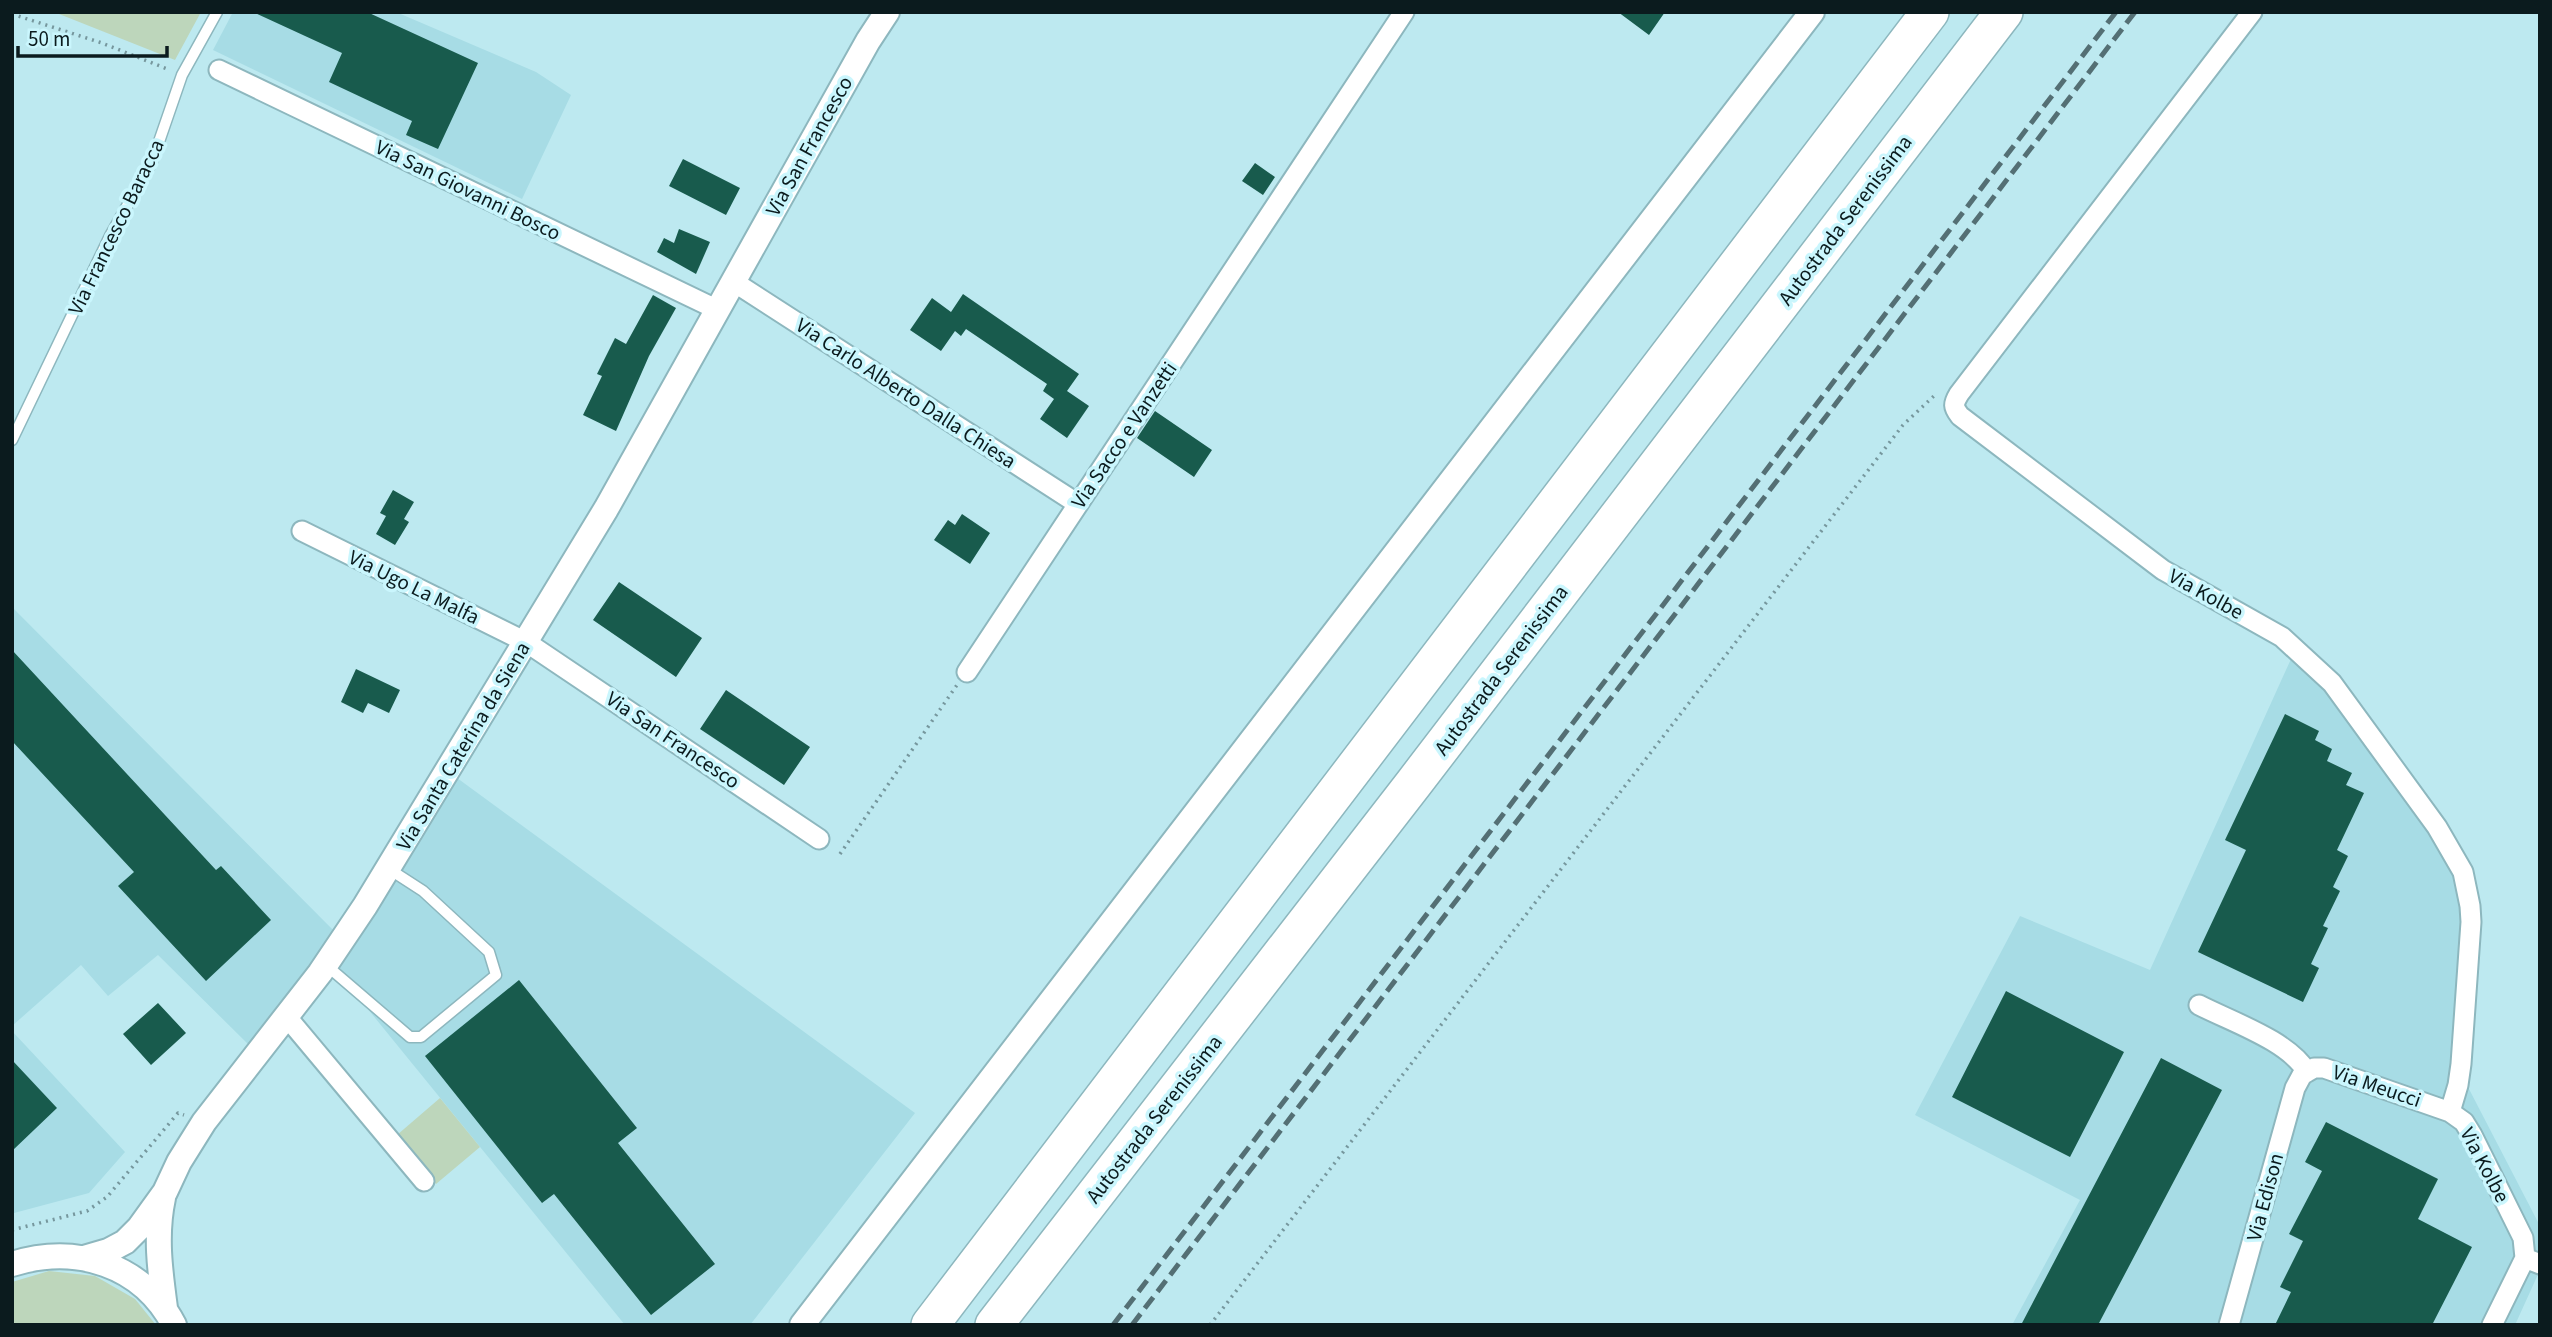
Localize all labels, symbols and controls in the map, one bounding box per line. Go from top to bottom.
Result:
scale bar [18,14,166,58]
text: 50 m [28,24,70,54]
street label: Via San Francesco [758,71,860,221]
street label: Autostrada Serenissima [1771,128,1919,312]
street label: Via San Giovanni Bosco [370,132,566,248]
street label: Via Francesco Baracca [60,134,172,320]
street label: Via Carlo Alberto Dalla Chiesa [790,310,1022,476]
street label: Via Sacco e Vanzetti [1064,356,1184,514]
street label: Via Ugo La Malfa [343,542,485,632]
street label: Via Kolbe [2163,561,2249,627]
street label: Autostrada Serenissima [1427,578,1575,762]
street label: Via Santa Caterina da Siena [389,636,537,856]
street label: Via San Francesco [600,684,746,796]
street label: Autostrada Serenissima [1079,1028,1229,1210]
street label: Via Meucci [2329,1057,2425,1115]
street label: Via Kolbe [2453,1122,2517,1208]
street label: Via Edison [2239,1150,2291,1244]

